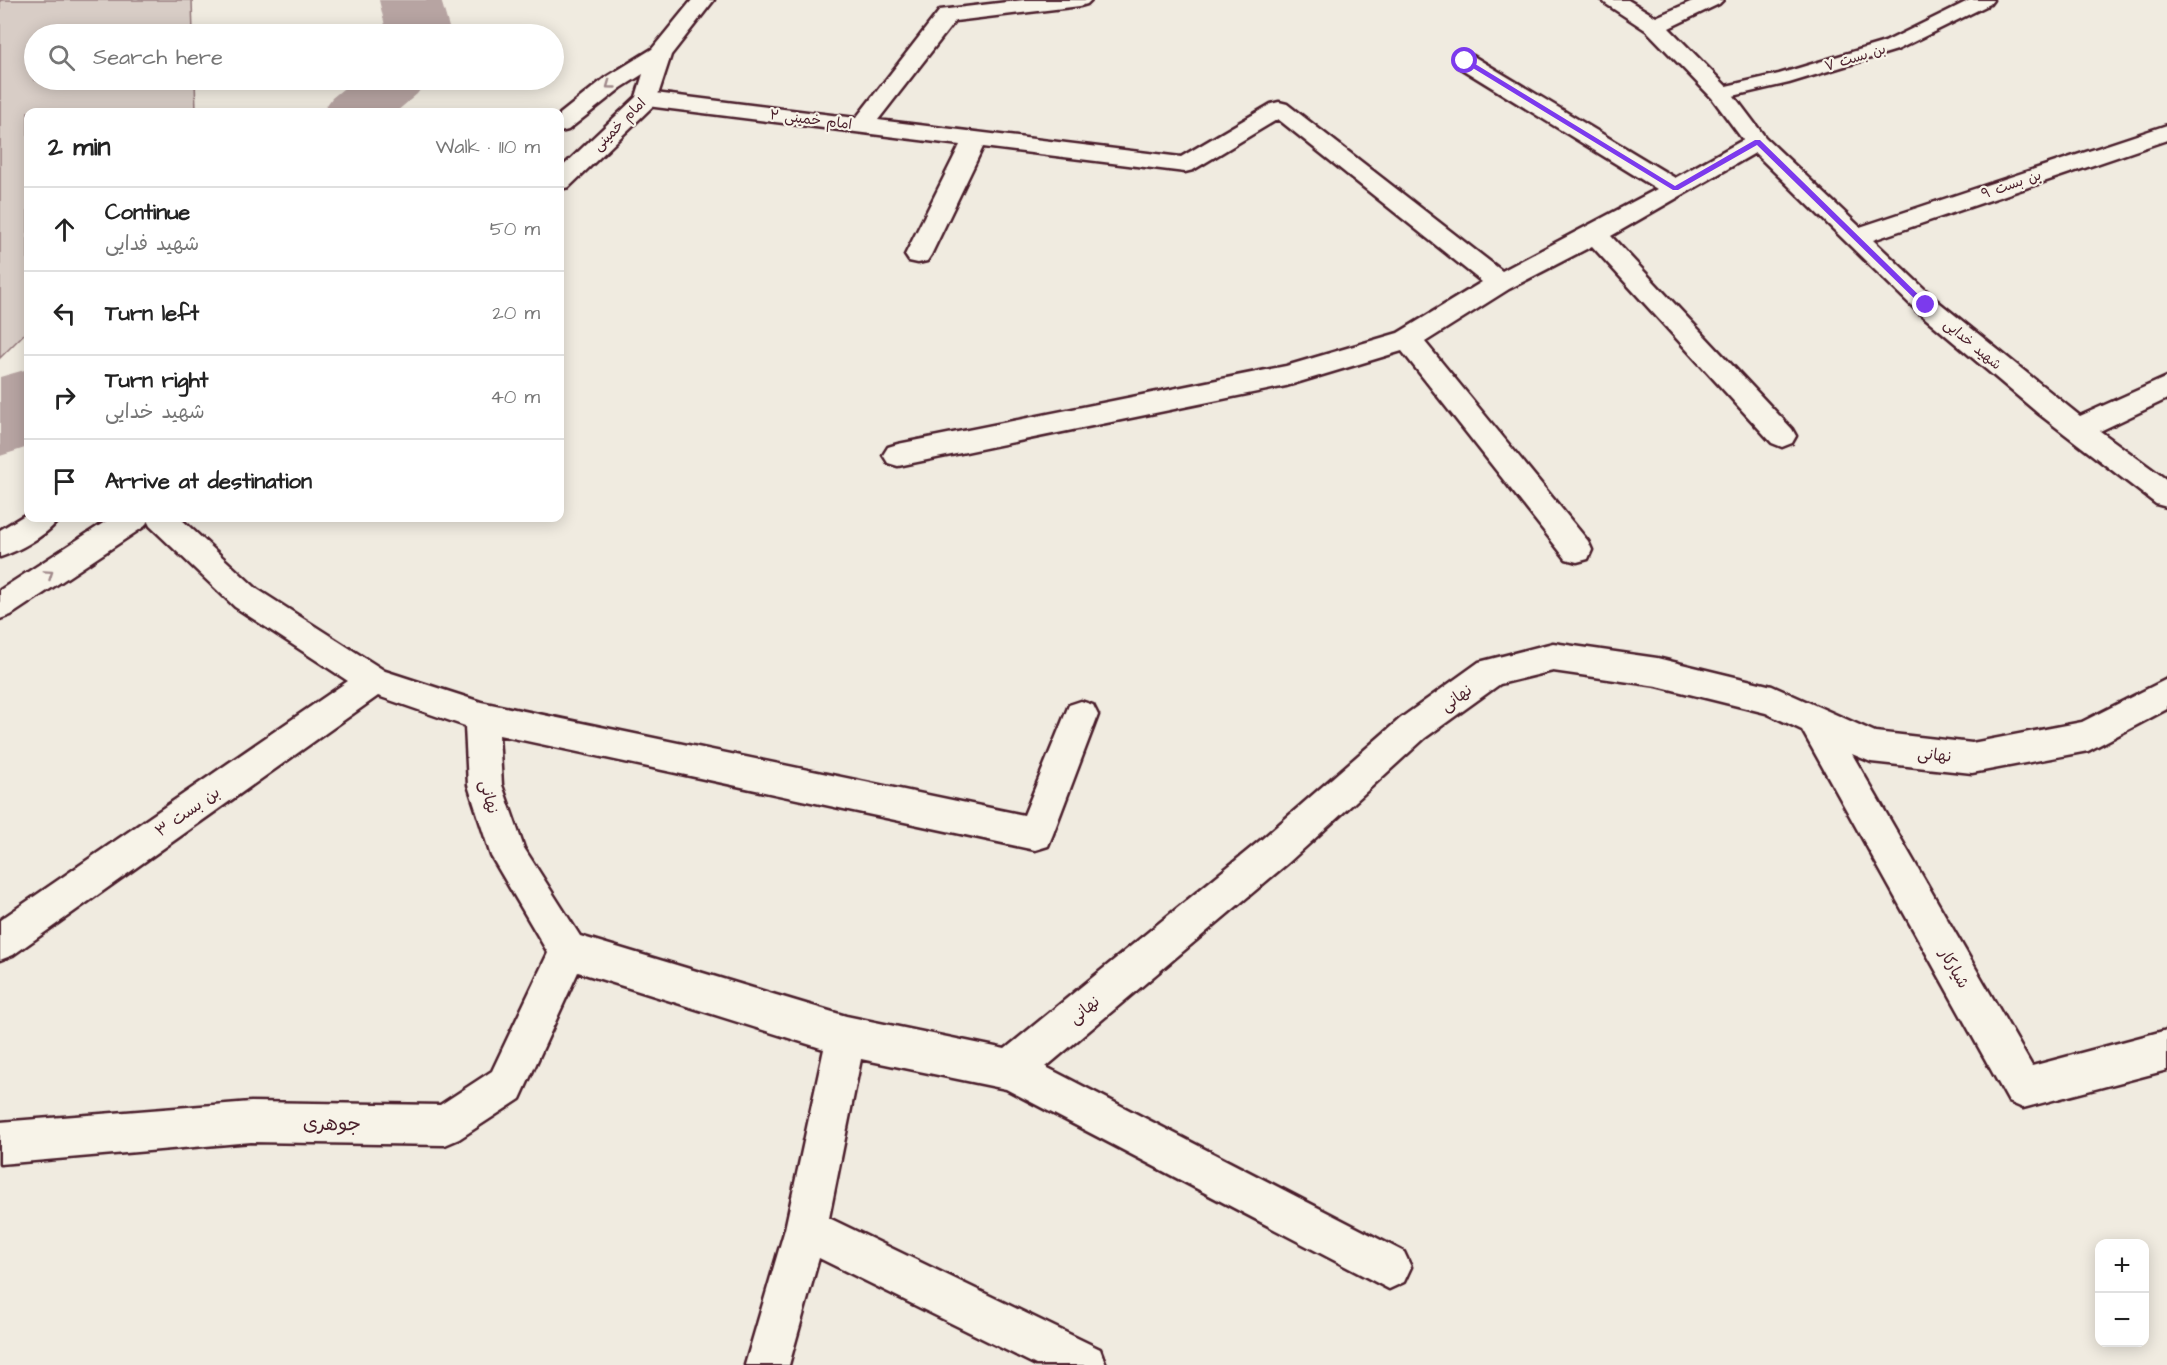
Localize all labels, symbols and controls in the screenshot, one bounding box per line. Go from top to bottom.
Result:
search box [24,24,564,90]
street label: بن بست ۷ [1822,39,1889,77]
icon: search [45,41,78,74]
text: Search here [93,42,223,73]
route start [1451,47,1477,73]
one-way arrow [606,78,617,89]
street label: امام خمینی [589,94,651,156]
street label: امام خمینی ۲ [769,105,853,135]
text: 2 min [48,129,110,165]
text: Walk · 110 m [435,133,540,161]
street label: بن بست ۹ [1979,165,2044,205]
text: Continue [105,197,190,228]
icon: ahead [48,213,81,246]
text: 50 m [490,215,540,243]
text: شهید فدایی [105,230,199,258]
route end [1912,291,1938,317]
icon: left [48,297,81,330]
text: Turn left [105,298,199,329]
text: 20 m [492,299,540,327]
street label: شهید خدایی [1939,315,2006,375]
text: Turn right [105,365,208,396]
icon: right [48,381,81,414]
text: 40 m [490,383,540,411]
text: شهید خدایی [105,398,205,426]
icon: arrive [48,465,81,498]
text: Arrive at destination [105,466,312,497]
one-way arrow [42,570,53,581]
street label: نهانی [1436,679,1477,717]
street label: نهانی [1916,742,1953,768]
street label: نهانی [474,778,504,817]
street label: بن بست ۳ [151,782,224,842]
street label: شیارکار [1933,944,1974,992]
street label: نهانی [1064,990,1105,1029]
street label: جوهری [303,1109,361,1139]
map controls [2095,1239,2149,1347]
button: + [2095,1239,2149,1293]
button: − [2095,1293,2149,1347]

